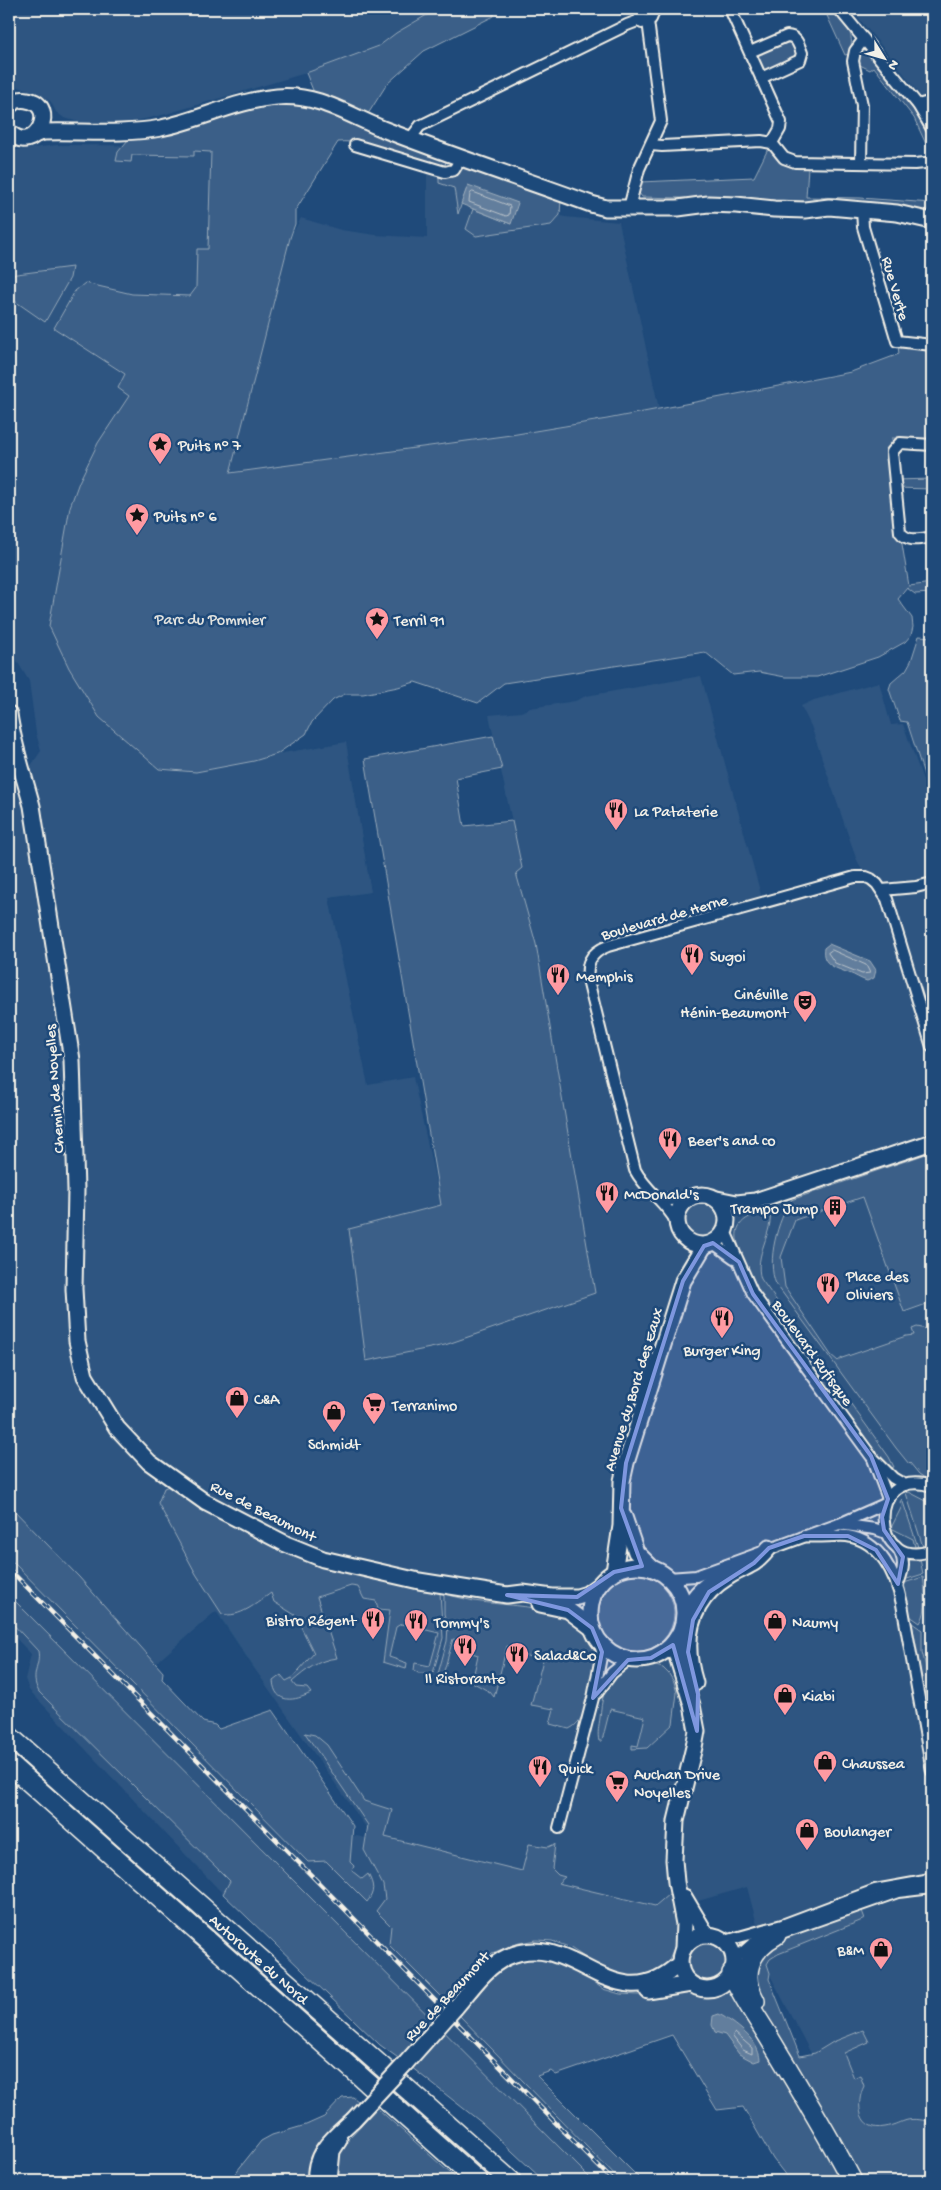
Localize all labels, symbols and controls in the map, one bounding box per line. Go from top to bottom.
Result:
north arrow [858,32,908,82]
text: N [883,56,902,73]
street label: Rue Verte [875,255,912,324]
place icon: Puits n° 7 [147,431,173,465]
place label: Puits n° 7 [177,438,242,457]
place icon: Puits n° 6 [124,502,150,536]
place label: Puits n° 6 [153,509,218,528]
place icon: Terril 91 [364,606,390,640]
park label: Parc du Pommier [154,612,267,631]
place label: Terril 91 [393,613,445,632]
restaurant icon: La Pataterie [603,797,629,831]
place label: La Pataterie [634,804,719,823]
street label: Boulevard de Herne [598,892,731,947]
restaurant icon: Sugoi [679,942,705,976]
place label: Sugoi [710,949,746,968]
restaurant icon: Memphis [545,962,571,996]
place label: Memphis [576,969,634,988]
place label: Cinéville Hénin-Beaumont [680,987,789,1024]
theatre icon: Cinéville Hénin-Beaumont [792,989,818,1023]
street label: Chemin de Noyelles [42,1023,70,1154]
restaurant icon: Beer's and co [657,1126,683,1160]
place label: Beer's and co [687,1133,776,1152]
restaurant icon: McDonald's [594,1180,620,1214]
place label: McDonald's [624,1187,700,1206]
building icon: Trampo Jump [822,1194,848,1228]
place label: Trampo Jump [730,1201,818,1220]
place label: Place des Oliviers [845,1269,909,1306]
restaurant icon: Place des Oliviers [815,1271,841,1305]
street label: Boulevard Rufisque [766,1297,856,1411]
street label: Avenue du Bord des Eaux [601,1305,669,1474]
restaurant icon: Burger King [709,1305,735,1339]
place label: Burger King [682,1343,761,1362]
shop icon: C&A [224,1385,250,1419]
supermarket icon: Terranimo [361,1391,387,1425]
place label: C&A [254,1392,281,1411]
place label: Terranimo [391,1398,457,1417]
shop icon: Schmidt [321,1399,347,1433]
place label: Schmidt [308,1437,362,1456]
street label: Rue de Beaumont [206,1478,320,1549]
restaurant icon: Bistro Régent [360,1606,386,1640]
restaurant icon: Tommy's [403,1608,429,1642]
shop icon: Naumy [762,1608,788,1642]
place label: Bistro Régent [265,1613,357,1632]
place label: Tommy's [433,1615,490,1634]
place label: Naumy [792,1615,838,1634]
restaurant icon: Il Ristorante [452,1633,478,1667]
restaurant icon: Salad&Co [504,1641,530,1675]
place label: Salad&Co [534,1648,596,1667]
place label: Il Ristorante [425,1671,506,1690]
shop icon: Kiabi [772,1682,798,1716]
place label: Kiabi [802,1689,835,1708]
shop icon: Chaussea [812,1749,838,1783]
restaurant icon: Quick [527,1754,553,1788]
place label: Chaussea [842,1756,906,1775]
place label: Quick [558,1761,594,1780]
place label: Auchan Drive Noyelles [634,1767,721,1804]
supermarket icon: Auchan Drive Noyelles [604,1769,630,1803]
shop icon: Boulanger [794,1817,820,1851]
place label: Boulanger [823,1824,892,1843]
street label: Autoroute du Nord [204,1912,312,2011]
shop icon: B&M [868,1936,894,1970]
place label: B&M [836,1943,865,1962]
street label: Rue de Beaumont [402,1947,496,2046]

